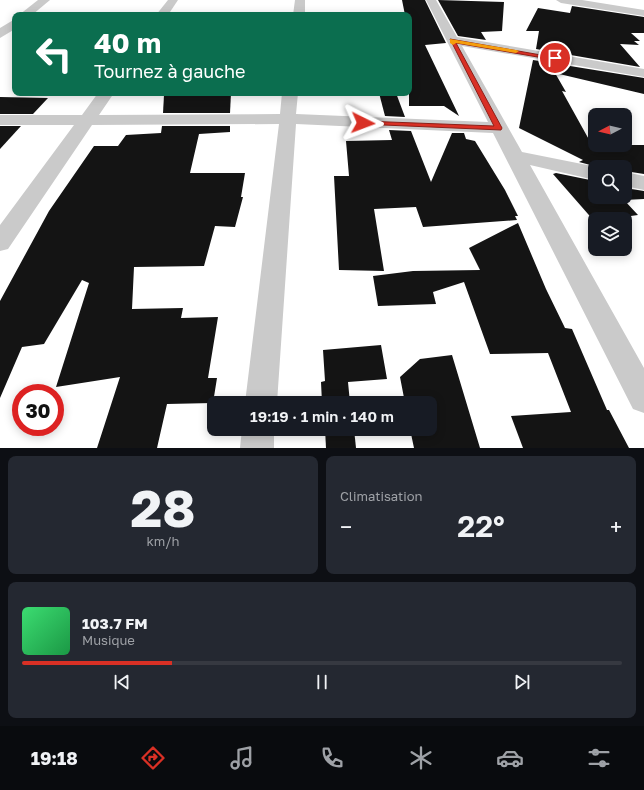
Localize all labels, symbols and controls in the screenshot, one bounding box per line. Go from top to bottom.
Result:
text: 40 m [94,26,161,59]
icon: left [28,28,80,80]
pin [538,41,572,75]
icon: arrive [544,47,566,69]
text: Tournez à gauche [94,60,246,82]
position arrow [342,102,384,144]
north arrow [588,108,632,152]
map controls [588,108,632,256]
button: search [588,160,632,204]
button: layers [588,212,632,256]
speed limit sign: 30 [12,384,64,436]
text: 19:19 · 1 min · 140 m [250,407,394,425]
text: 28 [130,476,196,538]
text: Climatisation [340,488,422,504]
text: 22° [457,508,505,544]
text: − [340,513,352,540]
text: + [610,513,622,540]
text: km/h [146,533,180,549]
text: 103.7 FM [82,614,148,632]
text: Musique [82,632,135,648]
icon: previous [111,671,133,693]
icon: pause [311,671,333,693]
icon: next [511,671,533,693]
icon: directions [139,744,167,772]
icon: music [228,744,256,772]
icon: phone [318,744,346,772]
icon: climate [407,744,435,772]
icon: car [496,744,524,772]
icon: filters [585,744,613,772]
text: 19:18 [31,747,78,769]

